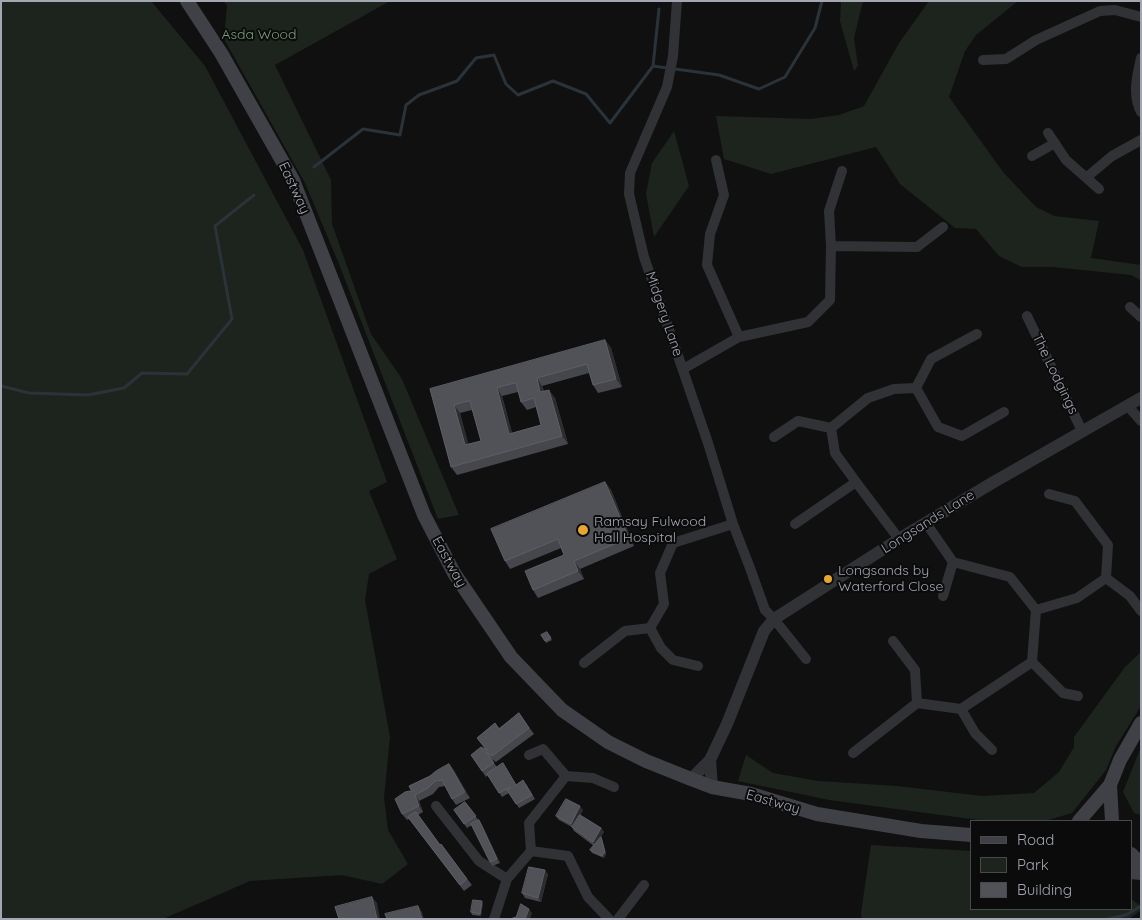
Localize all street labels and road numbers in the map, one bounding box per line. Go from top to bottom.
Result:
street label: Eastway [275,159,313,217]
street label: Midgery Lane [642,269,686,359]
street label: The Lodgings [1028,331,1082,417]
street label: Longsands Lane [878,487,978,557]
street label: Eastway [428,534,470,590]
street label: Eastway [744,786,802,818]

